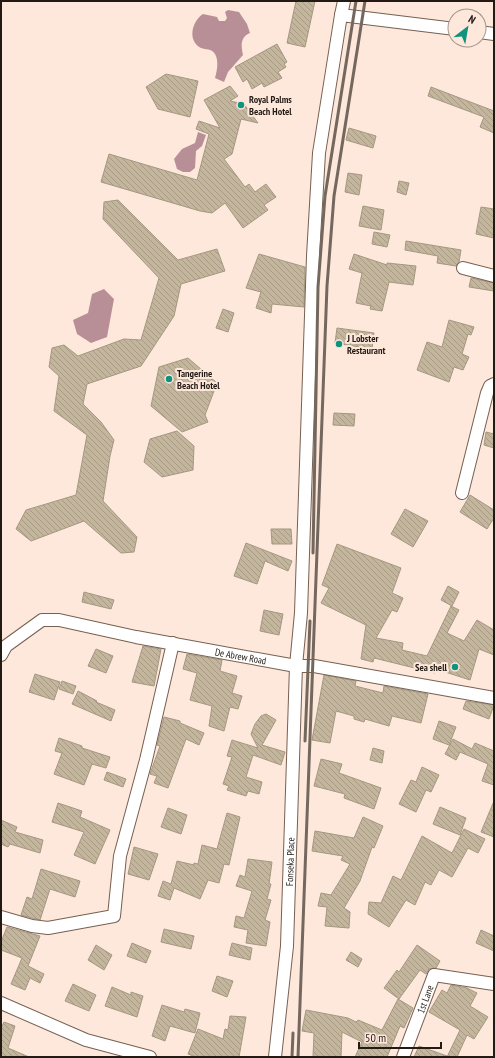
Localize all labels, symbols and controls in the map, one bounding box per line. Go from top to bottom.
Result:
north arrow [447,8,487,48]
text: N [466,12,478,27]
place label: Royal Palms Beach Hotel [249,93,292,118]
marker: Royal Palms Beach Hotel [236,100,246,110]
place label: J Lobster Restaurant [346,332,385,357]
marker: J Lobster Restaurant [334,339,344,349]
place label: Tangerine Beach Hotel [177,367,220,392]
marker: Tangerine Beach Hotel [164,374,174,384]
street label: De Abrew Road [214,645,268,667]
place label: Sea shell [415,661,448,674]
marker: Sea shell [450,662,460,672]
street label: Fonseka Place [282,837,297,886]
street label: 1st Lane [414,983,436,1015]
scale bar [359,1024,441,1050]
text: 50 m [365,1030,386,1045]

